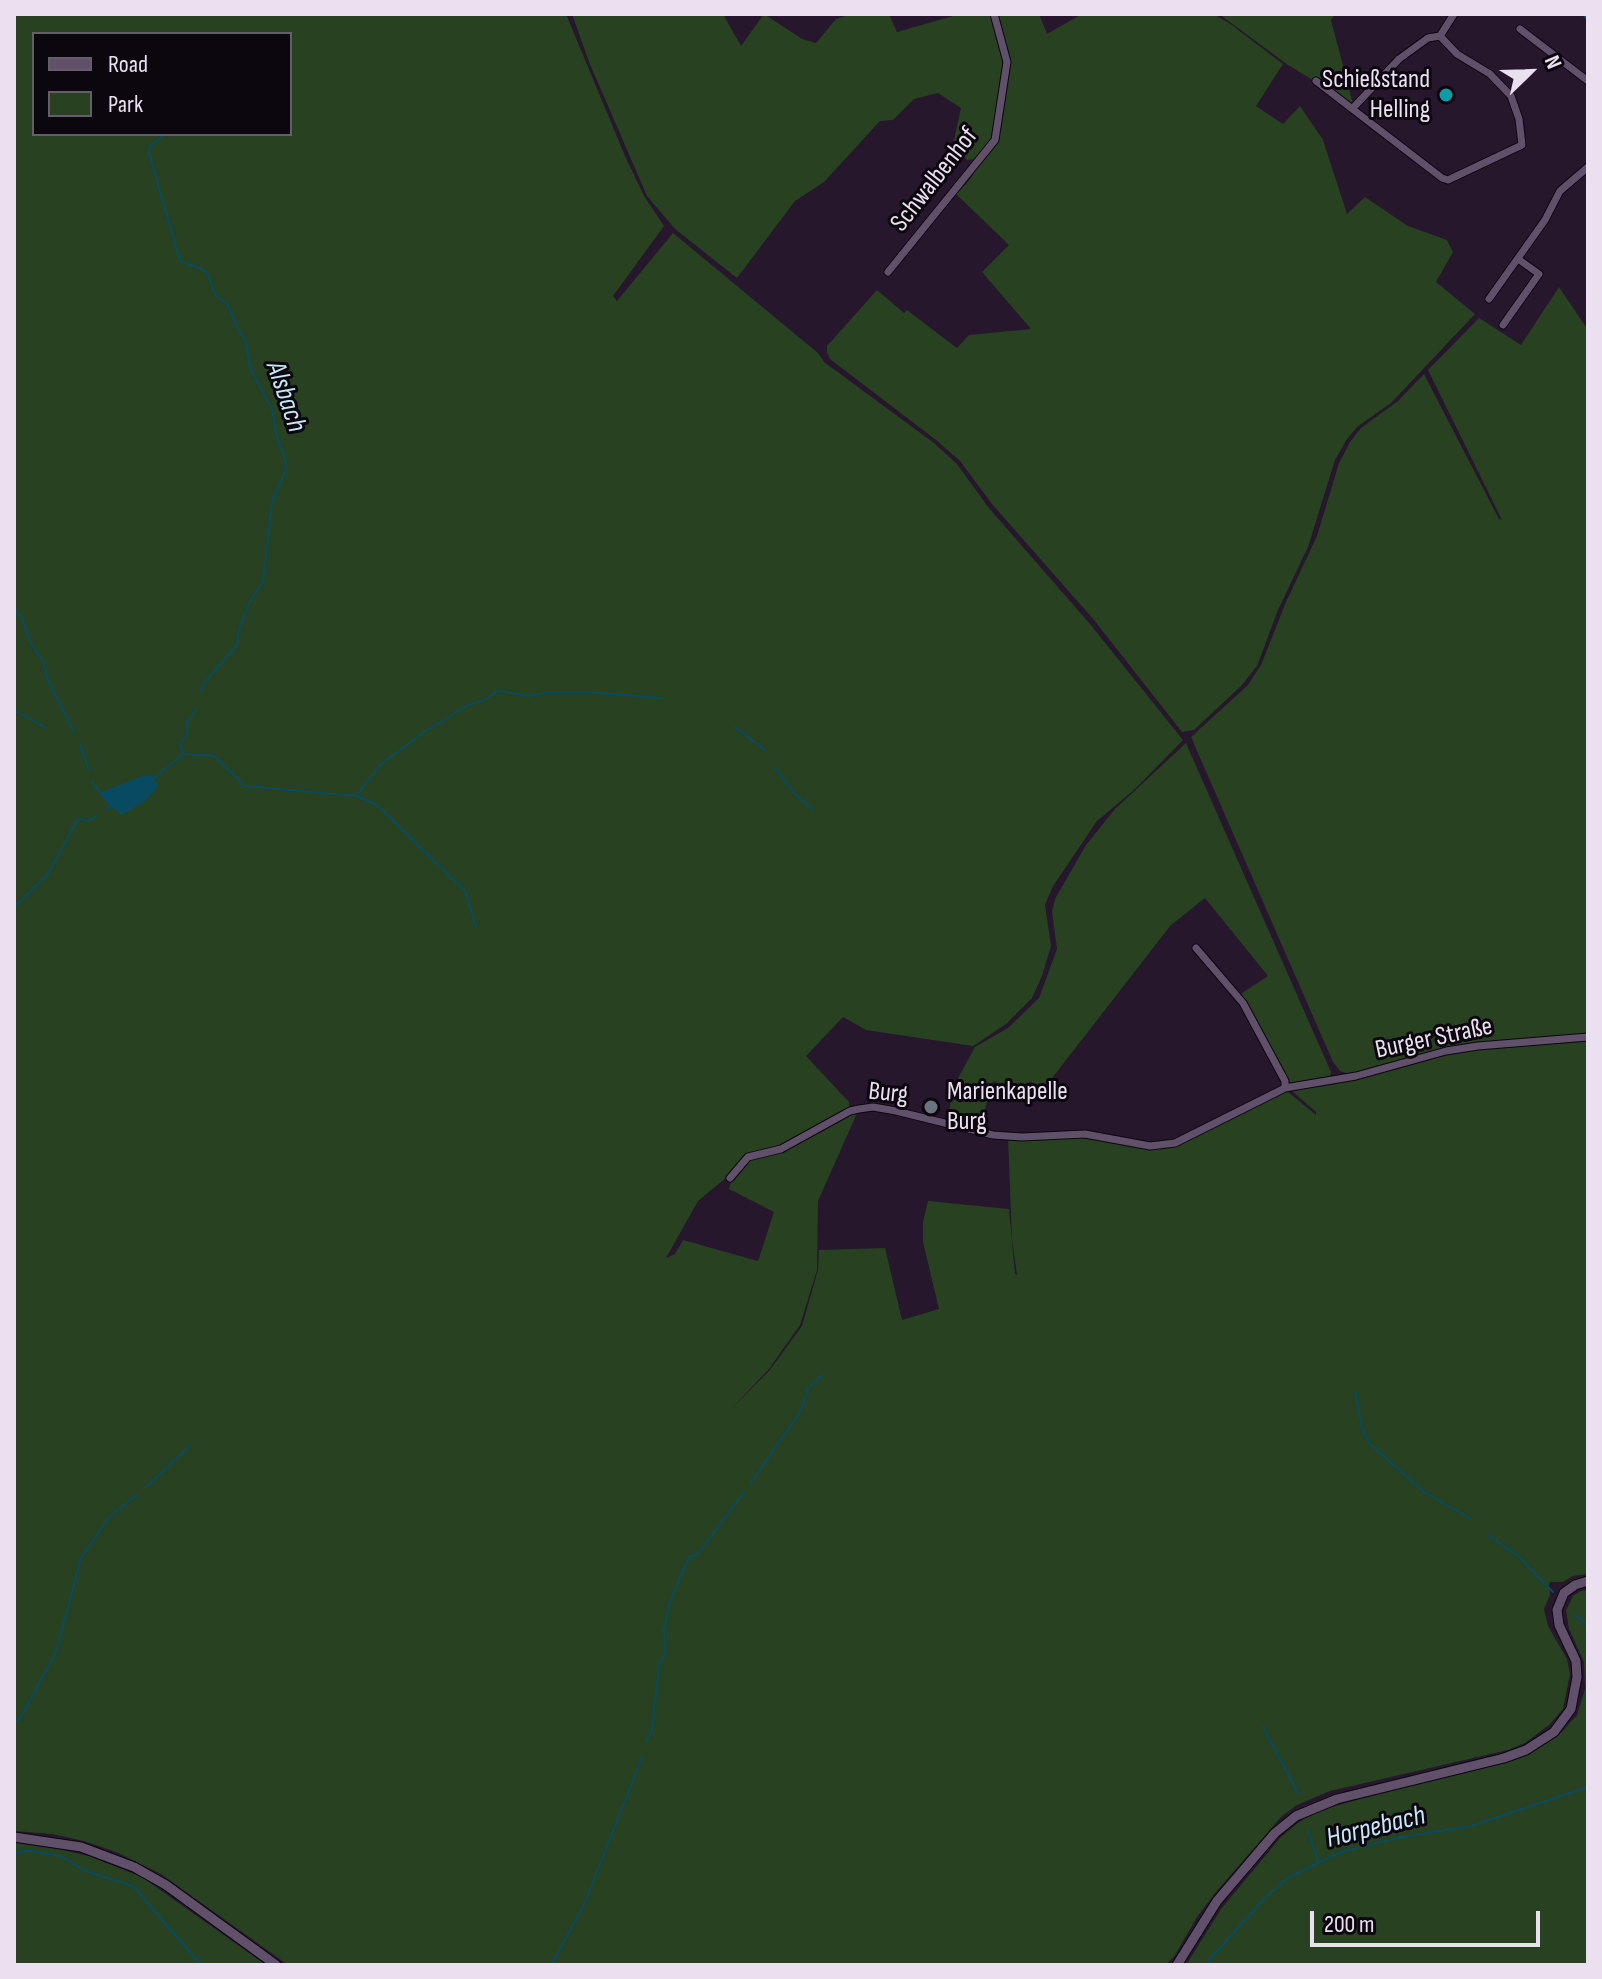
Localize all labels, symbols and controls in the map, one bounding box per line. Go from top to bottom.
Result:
legend [32,32,292,136]
north arrow [1490,32,1570,112]
text: Road [108,50,148,79]
text: N [1538,52,1567,73]
place label: Schießstand Helling [1322,64,1430,126]
marker: Schießstand Helling [1437,86,1455,104]
text: Park [108,90,143,119]
street label: Schwalbenhof [885,122,985,238]
water label: Alsbach [257,357,313,437]
street label: Burger Straße [1373,1011,1495,1067]
street label: Burg [867,1076,909,1112]
place label: Marienkapelle Burg [947,1076,1068,1138]
marker: Marienkapelle Burg [922,1098,940,1116]
water label: Horpebach [1323,1800,1429,1856]
scale bar [1314,1895,1544,1945]
text: 200 m [1324,1910,1375,1939]

